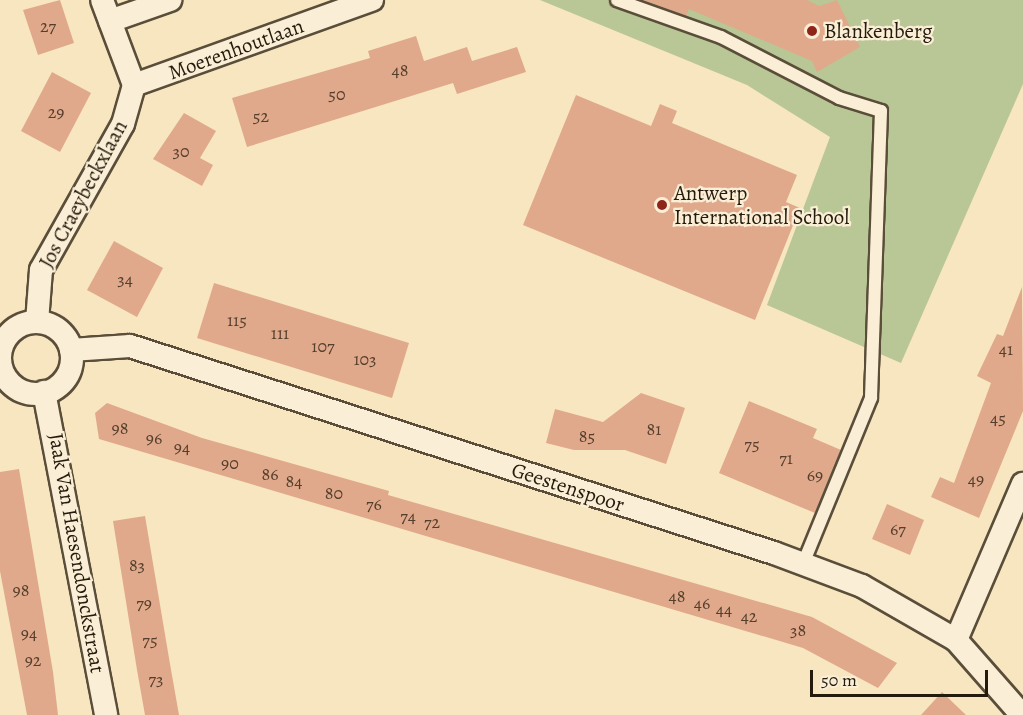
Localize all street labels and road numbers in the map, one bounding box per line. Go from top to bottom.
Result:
street label: Moerenhoutlaan [165,13,307,85]
street label: Jos Craeybeckxlaan [33,116,133,272]
street label: Jaak Van Haesendonckstraat [43,431,111,675]
street label: Geestenspoor [508,457,628,517]

